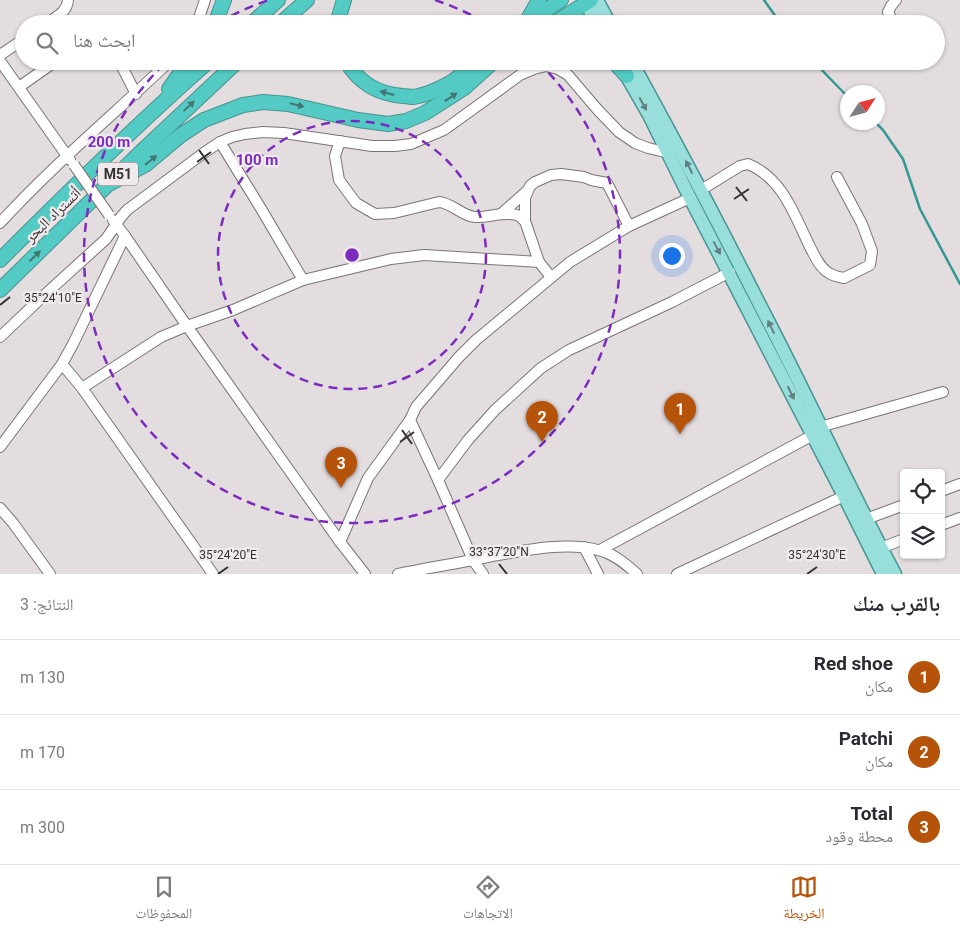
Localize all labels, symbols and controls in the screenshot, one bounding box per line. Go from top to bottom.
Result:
search box [15,15,945,70]
icon: search [33,29,61,57]
text: ابحث هنا [73,29,136,52]
north arrow [840,85,885,130]
one-way arrow [379,89,394,97]
one-way arrow [444,92,457,101]
one-way arrow [639,96,647,111]
one-way arrow [183,100,195,112]
one-way arrow [289,102,305,110]
text: 200 m [88,133,130,151]
text: 100 m [236,151,278,169]
one-way arrow [144,154,157,165]
one-way arrow [685,160,693,174]
road number: M51 [98,162,138,185]
street label: أتستراد البحر [21,184,85,247]
one-way arrow [713,241,721,255]
your location [659,243,685,269]
centre of rings [343,246,361,264]
one-way arrow [29,250,41,262]
text: 35°24'10"E [24,291,82,305]
one-way arrow [767,320,775,334]
one-way arrow [787,386,795,400]
pin: 1 [664,393,696,434]
pin: 2 [526,401,558,442]
pin: 3 [325,447,357,488]
map controls [900,469,945,559]
button: locate [900,469,945,514]
button: layers [900,514,945,559]
text: 33°37'20"N [469,545,529,559]
text: 35°24'20"E [199,548,257,562]
text: 35°24'30"E [788,548,846,562]
text: بالقرب منك [853,592,940,616]
text: النتائج: 3 [20,595,74,614]
text: Red shoe [814,652,893,675]
text: 130 m [20,668,65,687]
text: 1 [919,668,929,687]
text: مكان [865,677,893,696]
text: Patchi [839,727,893,750]
text: 170 m [20,743,65,762]
text: 2 [919,743,929,762]
text: مكان [865,752,893,771]
text: Total [850,802,893,825]
text: 300 m [20,818,65,837]
text: 3 [919,818,929,837]
text: محطة وقود [825,827,893,846]
tab: المحفوظات [135,873,192,927]
tab: الاتجاهات [463,873,513,927]
tab: الخريطة [783,873,825,927]

